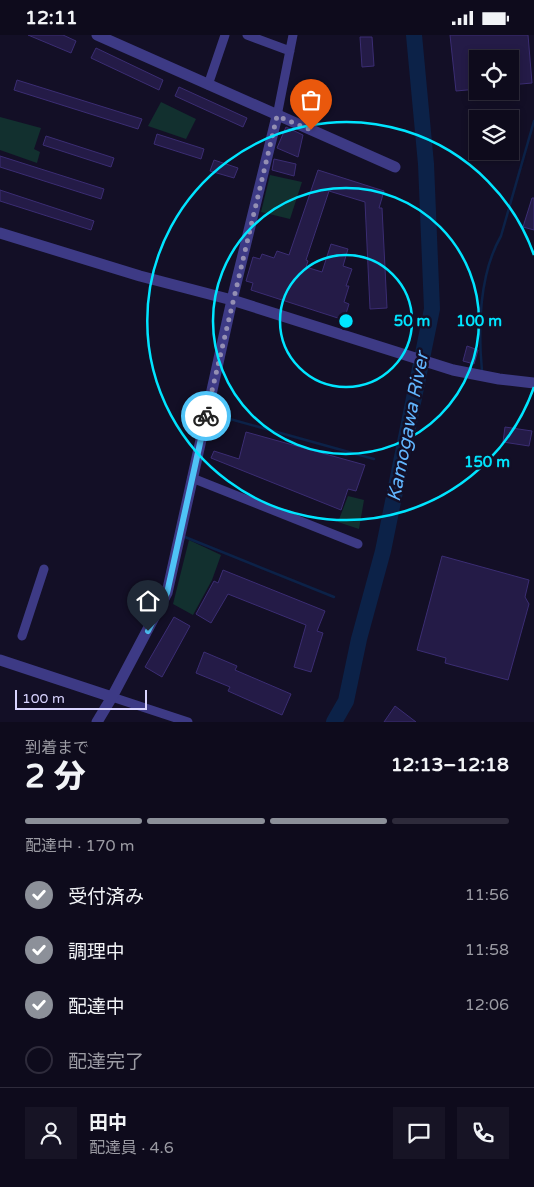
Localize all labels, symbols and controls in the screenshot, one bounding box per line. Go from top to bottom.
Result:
text: 12:11 [25,7,78,29]
map controls [469,50,519,160]
button: locate [469,50,519,100]
pin [290,79,332,130]
icon: bag [297,86,325,114]
button: layers [469,110,519,160]
centre of rings [337,312,355,330]
text: 50 m [394,312,430,330]
text: 100 m [456,312,502,330]
water label: Kamogawa River [383,348,434,504]
courier [181,391,231,441]
icon: bike [192,402,220,430]
text: 150 m [464,453,510,471]
pin [127,580,169,631]
icon: home [134,587,162,615]
scale bar [15,687,148,710]
text: 100 m [22,690,65,707]
text: 到着まで [25,738,89,758]
text: 12:13–12:18 [391,754,509,776]
text: 2 分 [25,758,85,796]
text: 配達中 · 170 m [25,836,134,856]
icon: check [25,881,53,909]
text: 11:56 [465,885,509,905]
text: 受付済み [68,886,144,908]
icon: check [25,936,53,964]
text: 11:58 [465,940,509,960]
text: 調理中 [68,941,125,963]
icon: check [25,991,53,1019]
text: 12:06 [465,995,509,1015]
text: 配達中 [68,996,125,1018]
text: 配達完了 [68,1051,144,1073]
button: person [25,1107,77,1159]
button: chat [393,1107,445,1159]
button: phone [457,1107,509,1159]
text: 田中 [89,1112,127,1134]
text: 配達員 · 4.6 [89,1138,174,1158]

